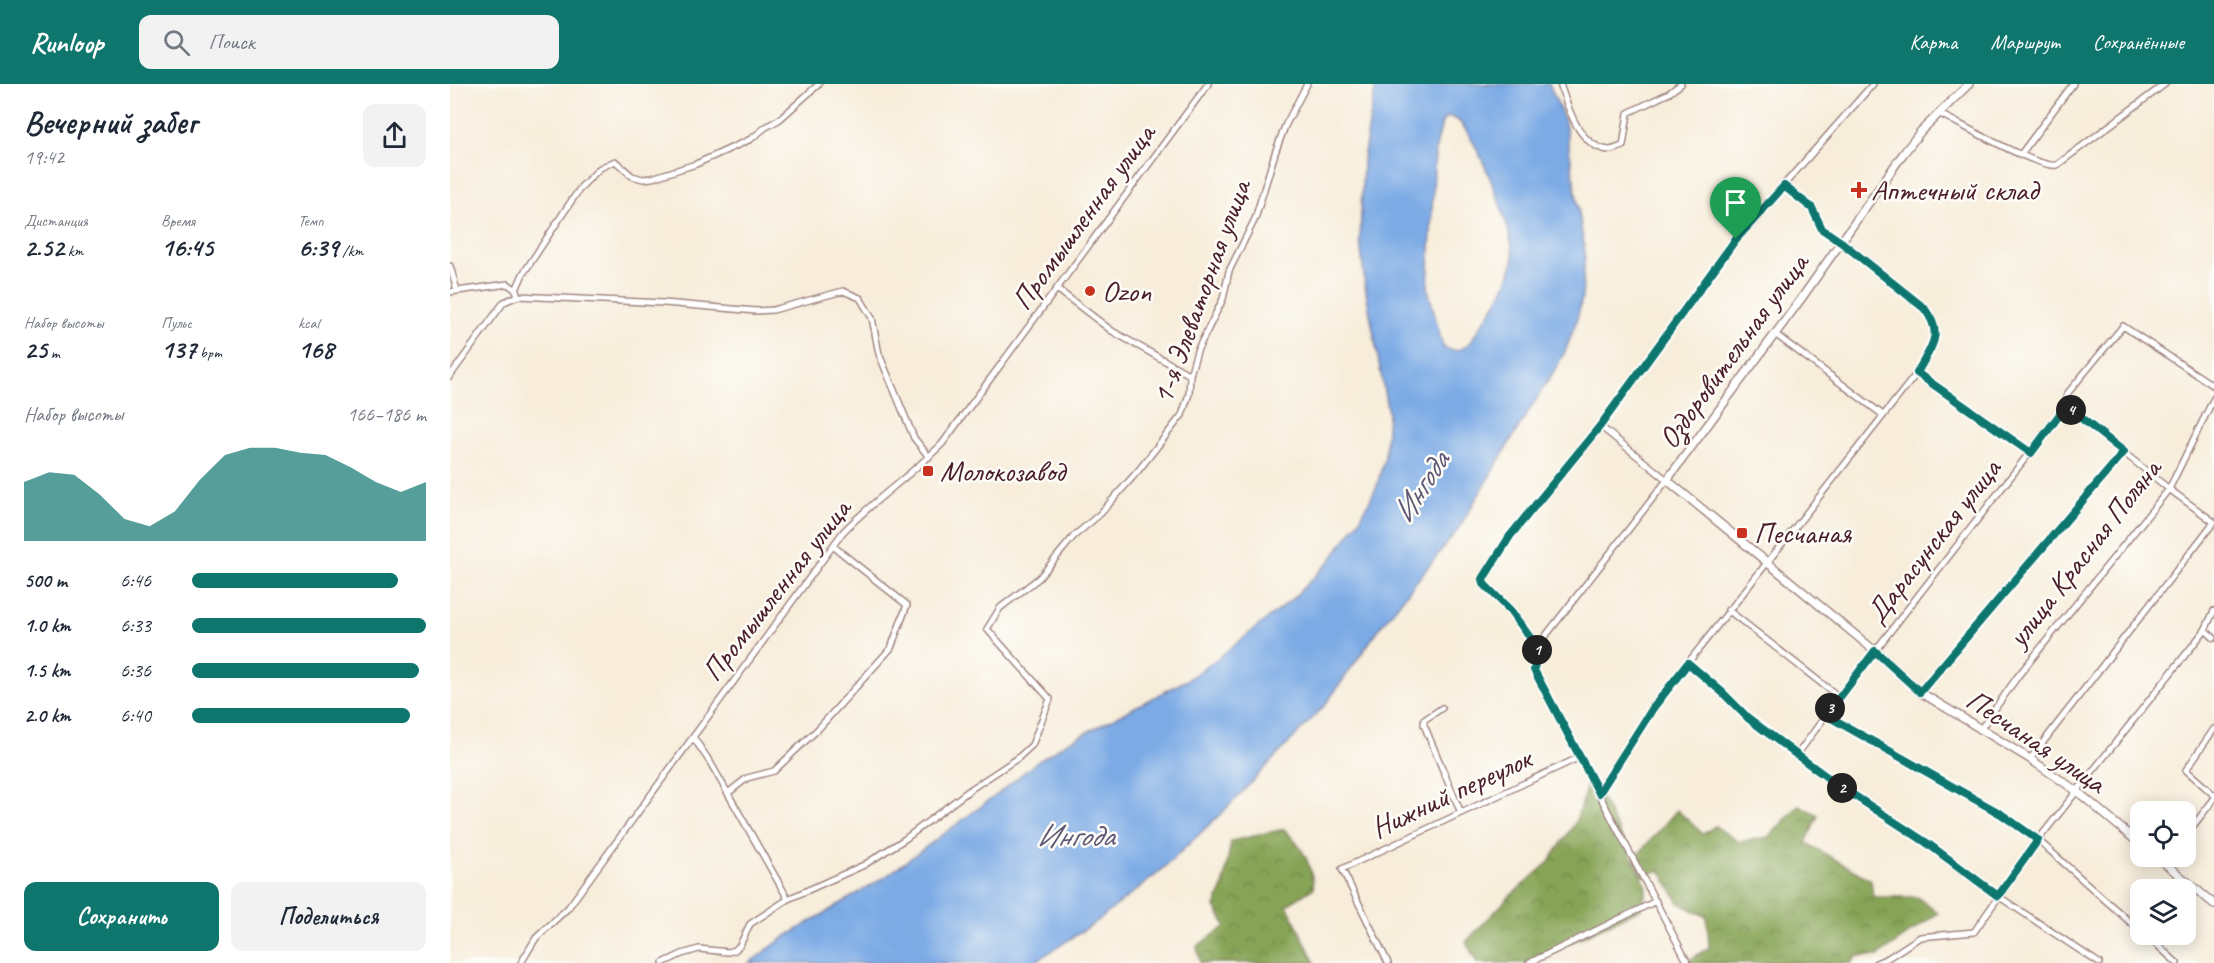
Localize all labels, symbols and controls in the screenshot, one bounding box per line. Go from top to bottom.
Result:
search box [139,15,559,69]
text: Runloop [30,25,103,60]
icon: search [160,26,193,59]
text: Поиск [208,28,255,56]
text: Карта [1909,29,1958,55]
text: Маршрут [1991,29,2060,55]
text: Сохранённые [2093,29,2184,55]
text: Вечерний забег [24,101,197,143]
button: share [363,104,426,167]
street label: Промышленная улица [1003,114,1165,317]
text: 19:42 [24,145,64,170]
place label: Аптечный склад [1871,171,2041,209]
street label: 1-я Элеваторная улица [1143,172,1260,409]
pin [1710,177,1761,239]
marker: Аптечный склад [1852,183,1866,197]
icon: arrive [1719,186,1752,219]
text: Дистанция [24,211,88,231]
text: Время [161,211,195,231]
text: Темп [298,211,324,231]
text: 2.52 [24,231,64,264]
text: 16:45 [161,231,213,264]
text: 6:39 [298,231,338,264]
text: km [64,241,83,261]
text: /km [338,241,363,261]
street label: Оздоровительная улица [1650,244,1818,456]
place label: Ozon [1102,272,1152,310]
marker: Ozon [1083,284,1097,298]
text: Набор высоты [24,313,103,333]
text: Пульс [161,313,192,333]
text: kcal [298,313,319,333]
text: 25 [24,333,47,366]
text: 137 [161,333,196,366]
text: 168 [298,333,334,366]
text: m [47,343,60,363]
text: bpm [196,343,222,363]
pin: 4 [2056,395,2086,425]
text: 4 [2067,400,2075,420]
text: Набор высоты [24,402,123,427]
text: 166–186 m [347,402,426,427]
water label: Ингода [1382,441,1460,531]
street label: улица Красная Поляна [1998,449,2171,656]
street label: Дарасунская улица [1857,450,2010,631]
place label: Молокозавод [940,452,1067,490]
marker: Молокозавод [921,464,935,478]
street label: Промышленная улица [693,489,861,689]
place label: Песчаная [1754,514,1852,552]
marker: Песчаная [1735,526,1749,540]
text: 500 m [24,568,67,593]
text: 6:46 [120,568,151,593]
text: 1.0 km [24,613,71,638]
text: 6:33 [120,613,151,638]
pin: 1 [1522,635,1552,665]
text: 1 [1533,640,1541,660]
text: 1.5 km [24,658,70,683]
text: 6:36 [120,658,151,683]
street label: Песчаная улица [1959,680,2115,803]
pin: 3 [1815,693,1845,723]
text: 3 [1826,698,1834,718]
text: 2.0 km [24,703,71,728]
text: 6:40 [120,703,151,728]
street label: Нижний переулок [1365,738,1540,847]
pin: 2 [1827,773,1857,803]
text: 2 [1838,778,1846,798]
map controls [2130,801,2196,945]
button: locate [2130,801,2196,867]
water label: Ингода [1037,815,1117,856]
button: layers [2130,879,2196,945]
button: Сохранить [24,882,219,951]
button: Поделиться [231,882,426,951]

